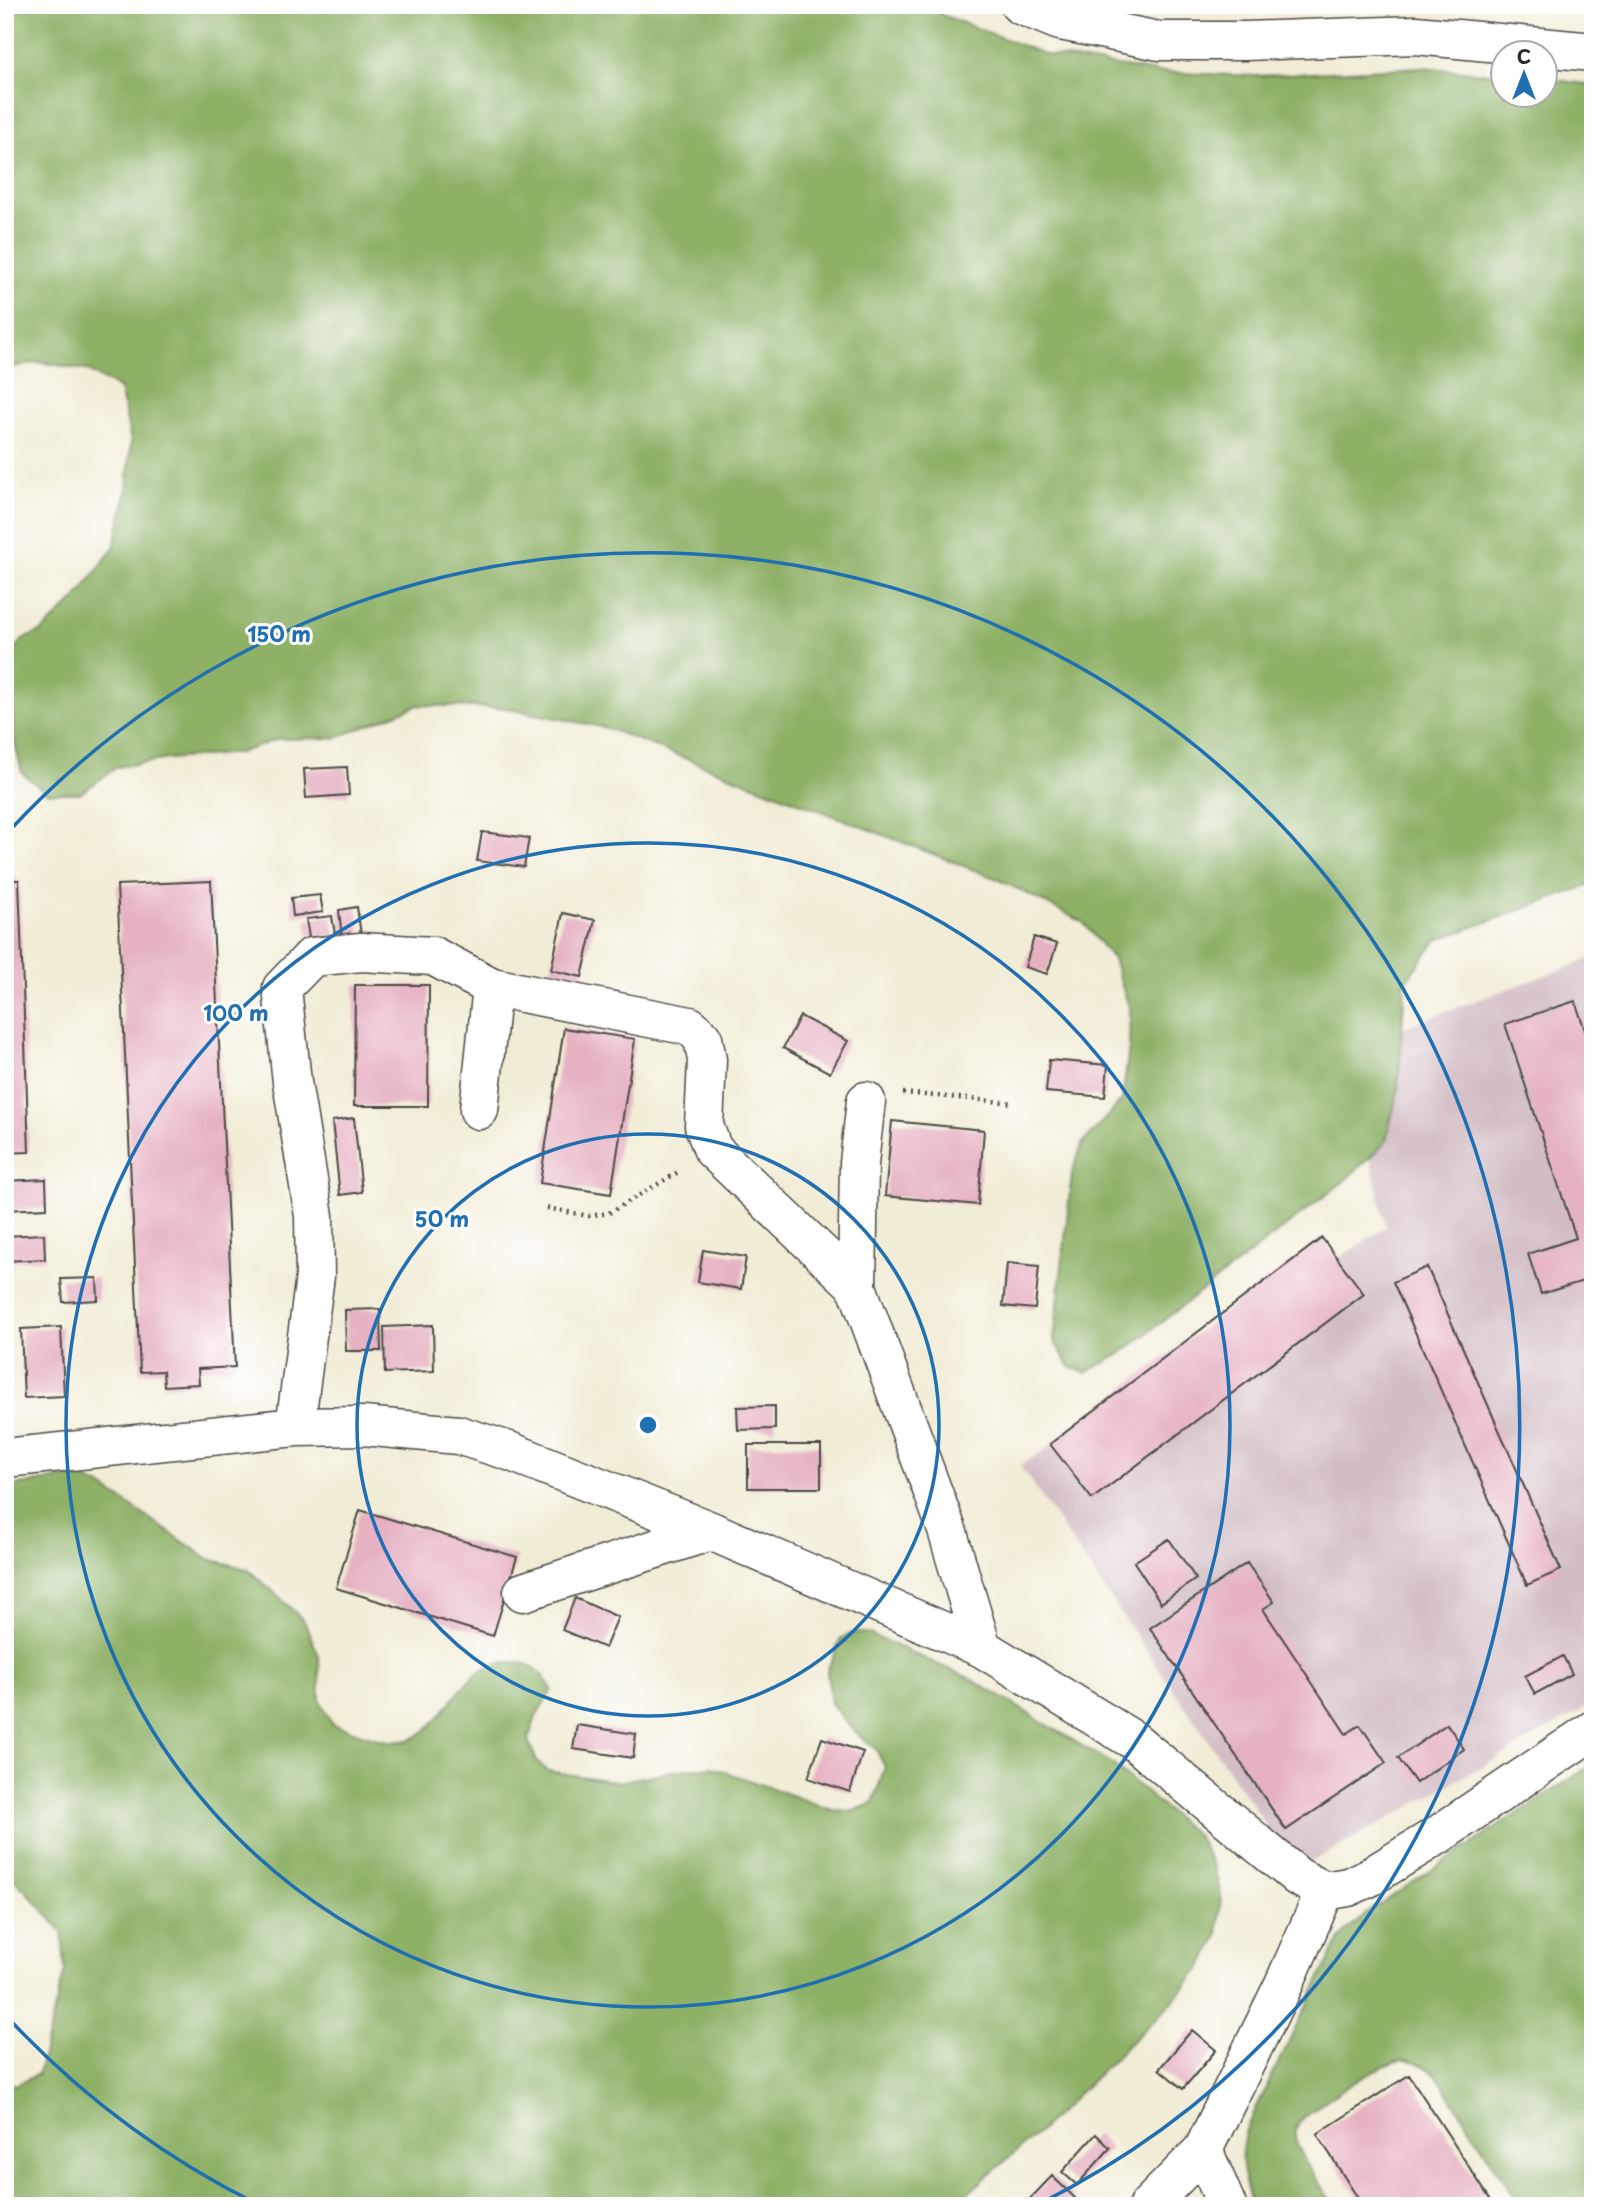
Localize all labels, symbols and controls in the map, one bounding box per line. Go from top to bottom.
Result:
north arrow [1490,38,1560,108]
text: С [1517,42,1531,70]
text: 150 m [247,617,311,649]
text: 100 m [203,996,269,1028]
text: 50 m [415,1202,469,1234]
centre of rings [636,1413,660,1437]

